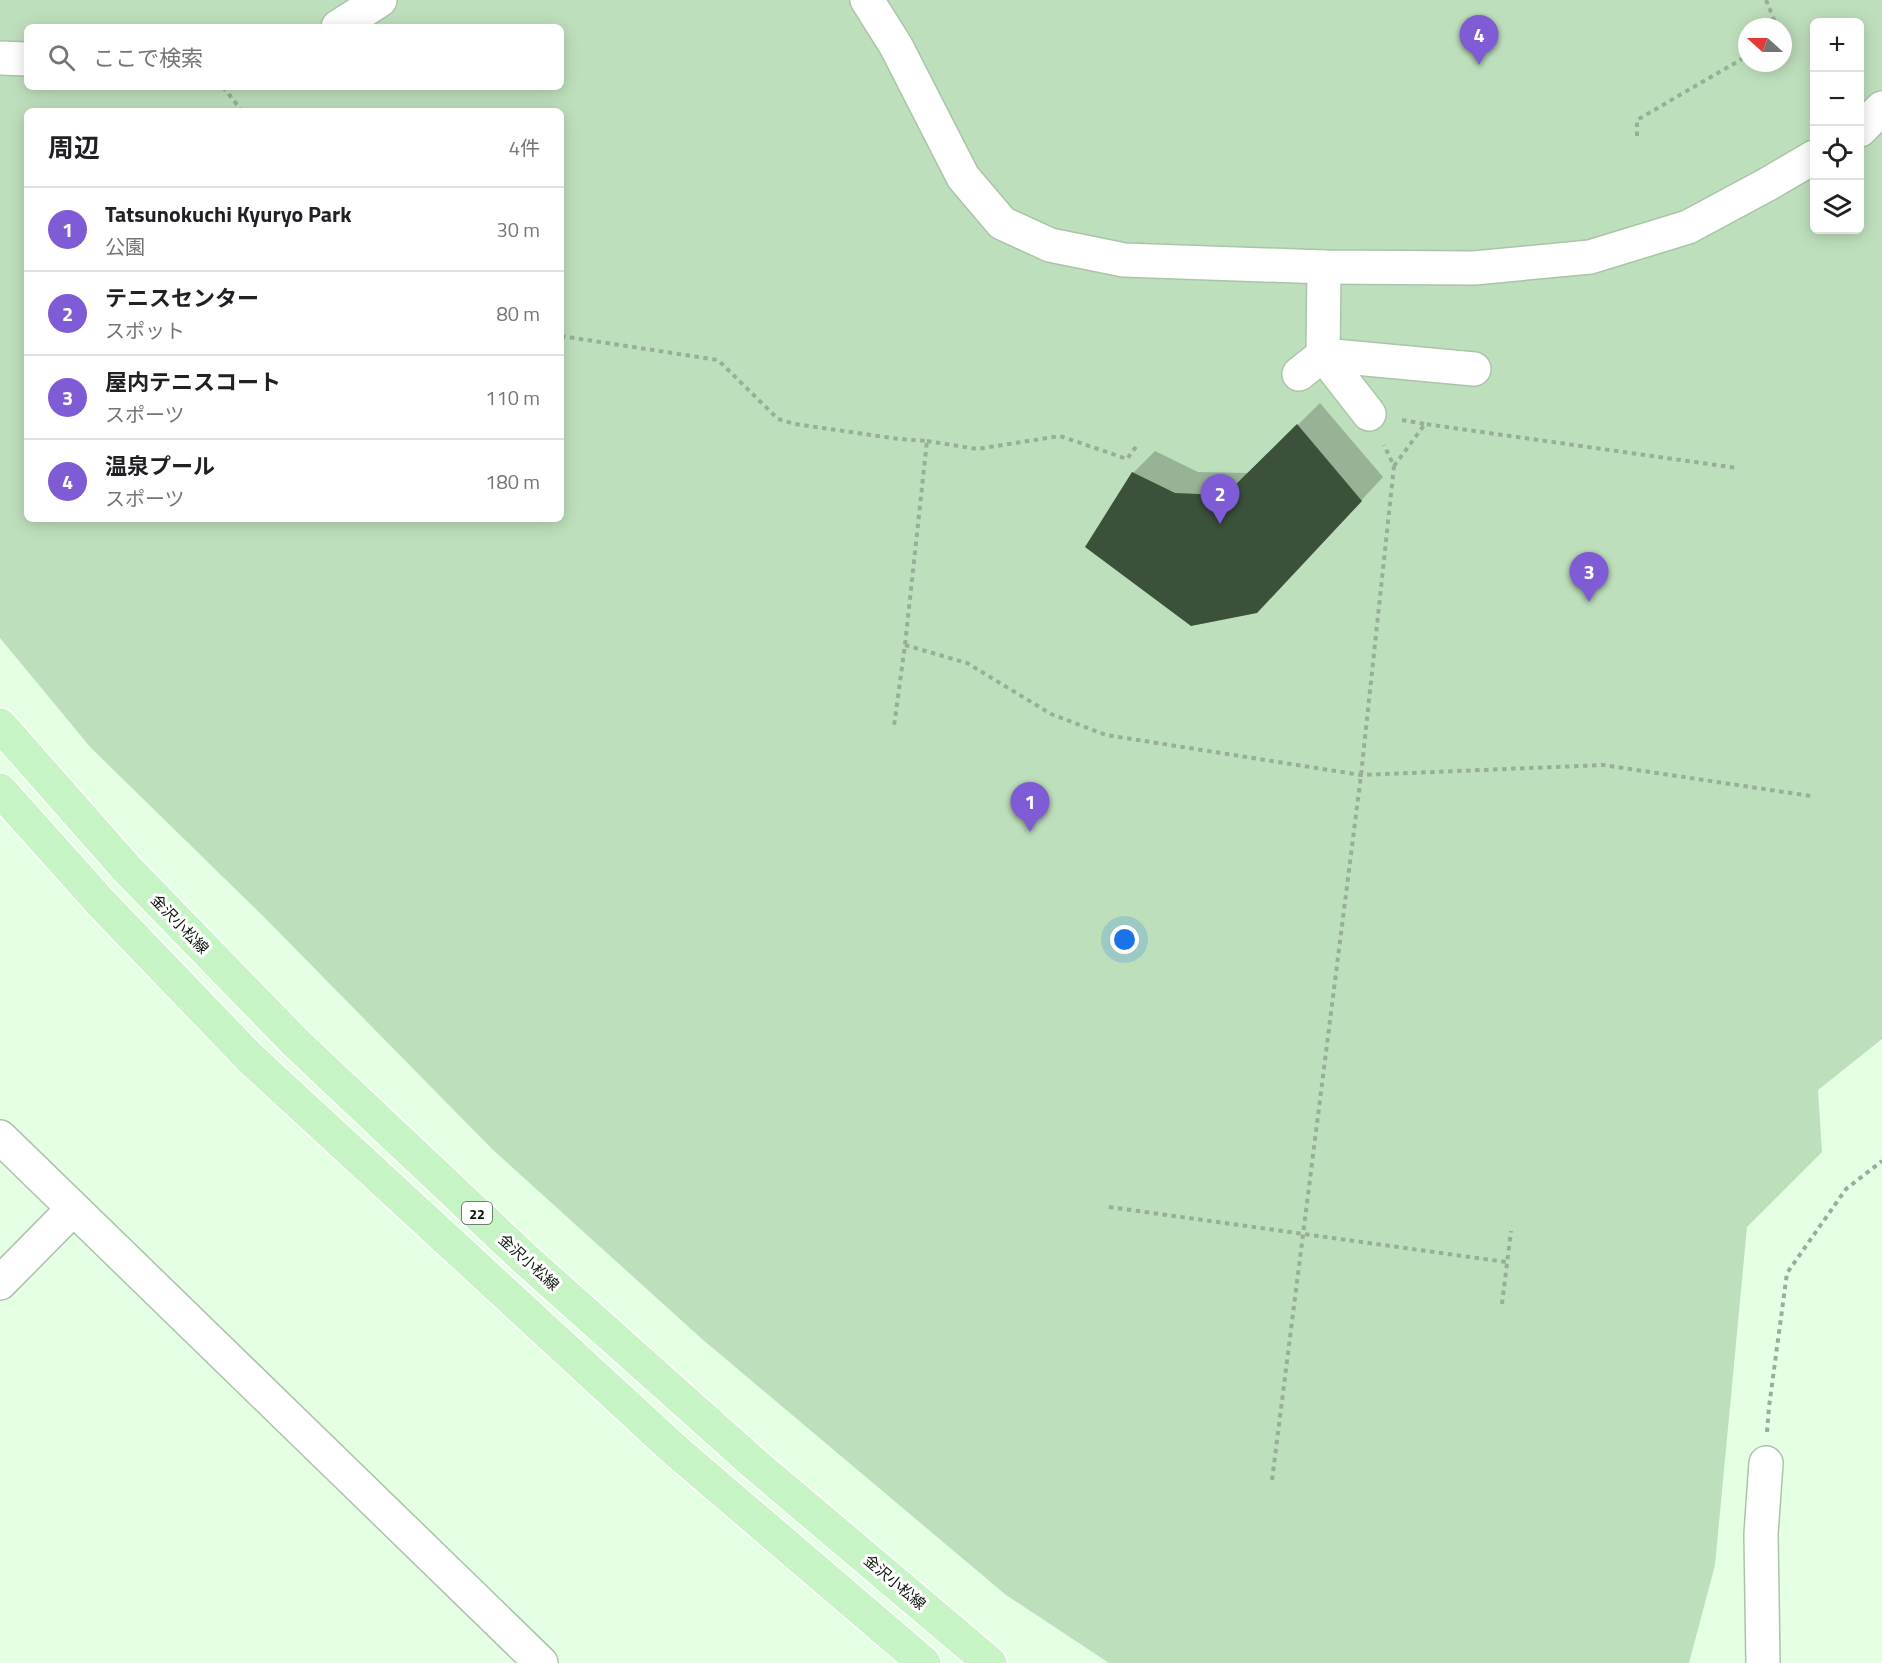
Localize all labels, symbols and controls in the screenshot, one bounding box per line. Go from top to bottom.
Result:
pin: 4 [1460,16,1498,65]
north arrow [1738,18,1792,72]
map controls [1810,18,1864,234]
button: + [1810,18,1864,72]
search box [24,24,564,90]
icon: search [45,41,78,74]
text: ここで検索 [93,41,203,75]
button: − [1810,72,1864,126]
button: locate [1810,126,1864,180]
text: 周辺 [48,128,100,167]
text: 4件 [509,132,540,163]
button: layers [1810,180,1864,234]
text: Tatsunokuchi Kyuryo Park [105,197,352,231]
text: 1 [62,214,73,245]
text: 30 m [496,214,540,245]
text: 公園 [105,231,145,262]
text: テニスセンター [105,281,259,315]
text: 2 [62,298,73,329]
text: 80 m [496,298,540,329]
text: スポット [105,315,185,346]
text: 屋内テニスコート [105,365,281,399]
text: 3 [62,382,73,413]
text: 110 m [485,382,540,413]
text: スポーツ [105,399,185,430]
text: 温泉プール [105,449,215,483]
text: 4 [62,466,73,497]
text: 180 m [485,466,540,497]
pin: 2 [1200,474,1240,524]
text: スポーツ [105,483,185,514]
pin: 3 [1570,552,1608,602]
pin: 1 [1010,782,1050,832]
street label: 金沢小松線 [146,889,214,959]
your location [1110,925,1139,954]
road number: 22 [462,1202,492,1224]
street label: 金沢小松線 [493,1228,565,1296]
street label: 金沢小松線 [859,1549,931,1615]

